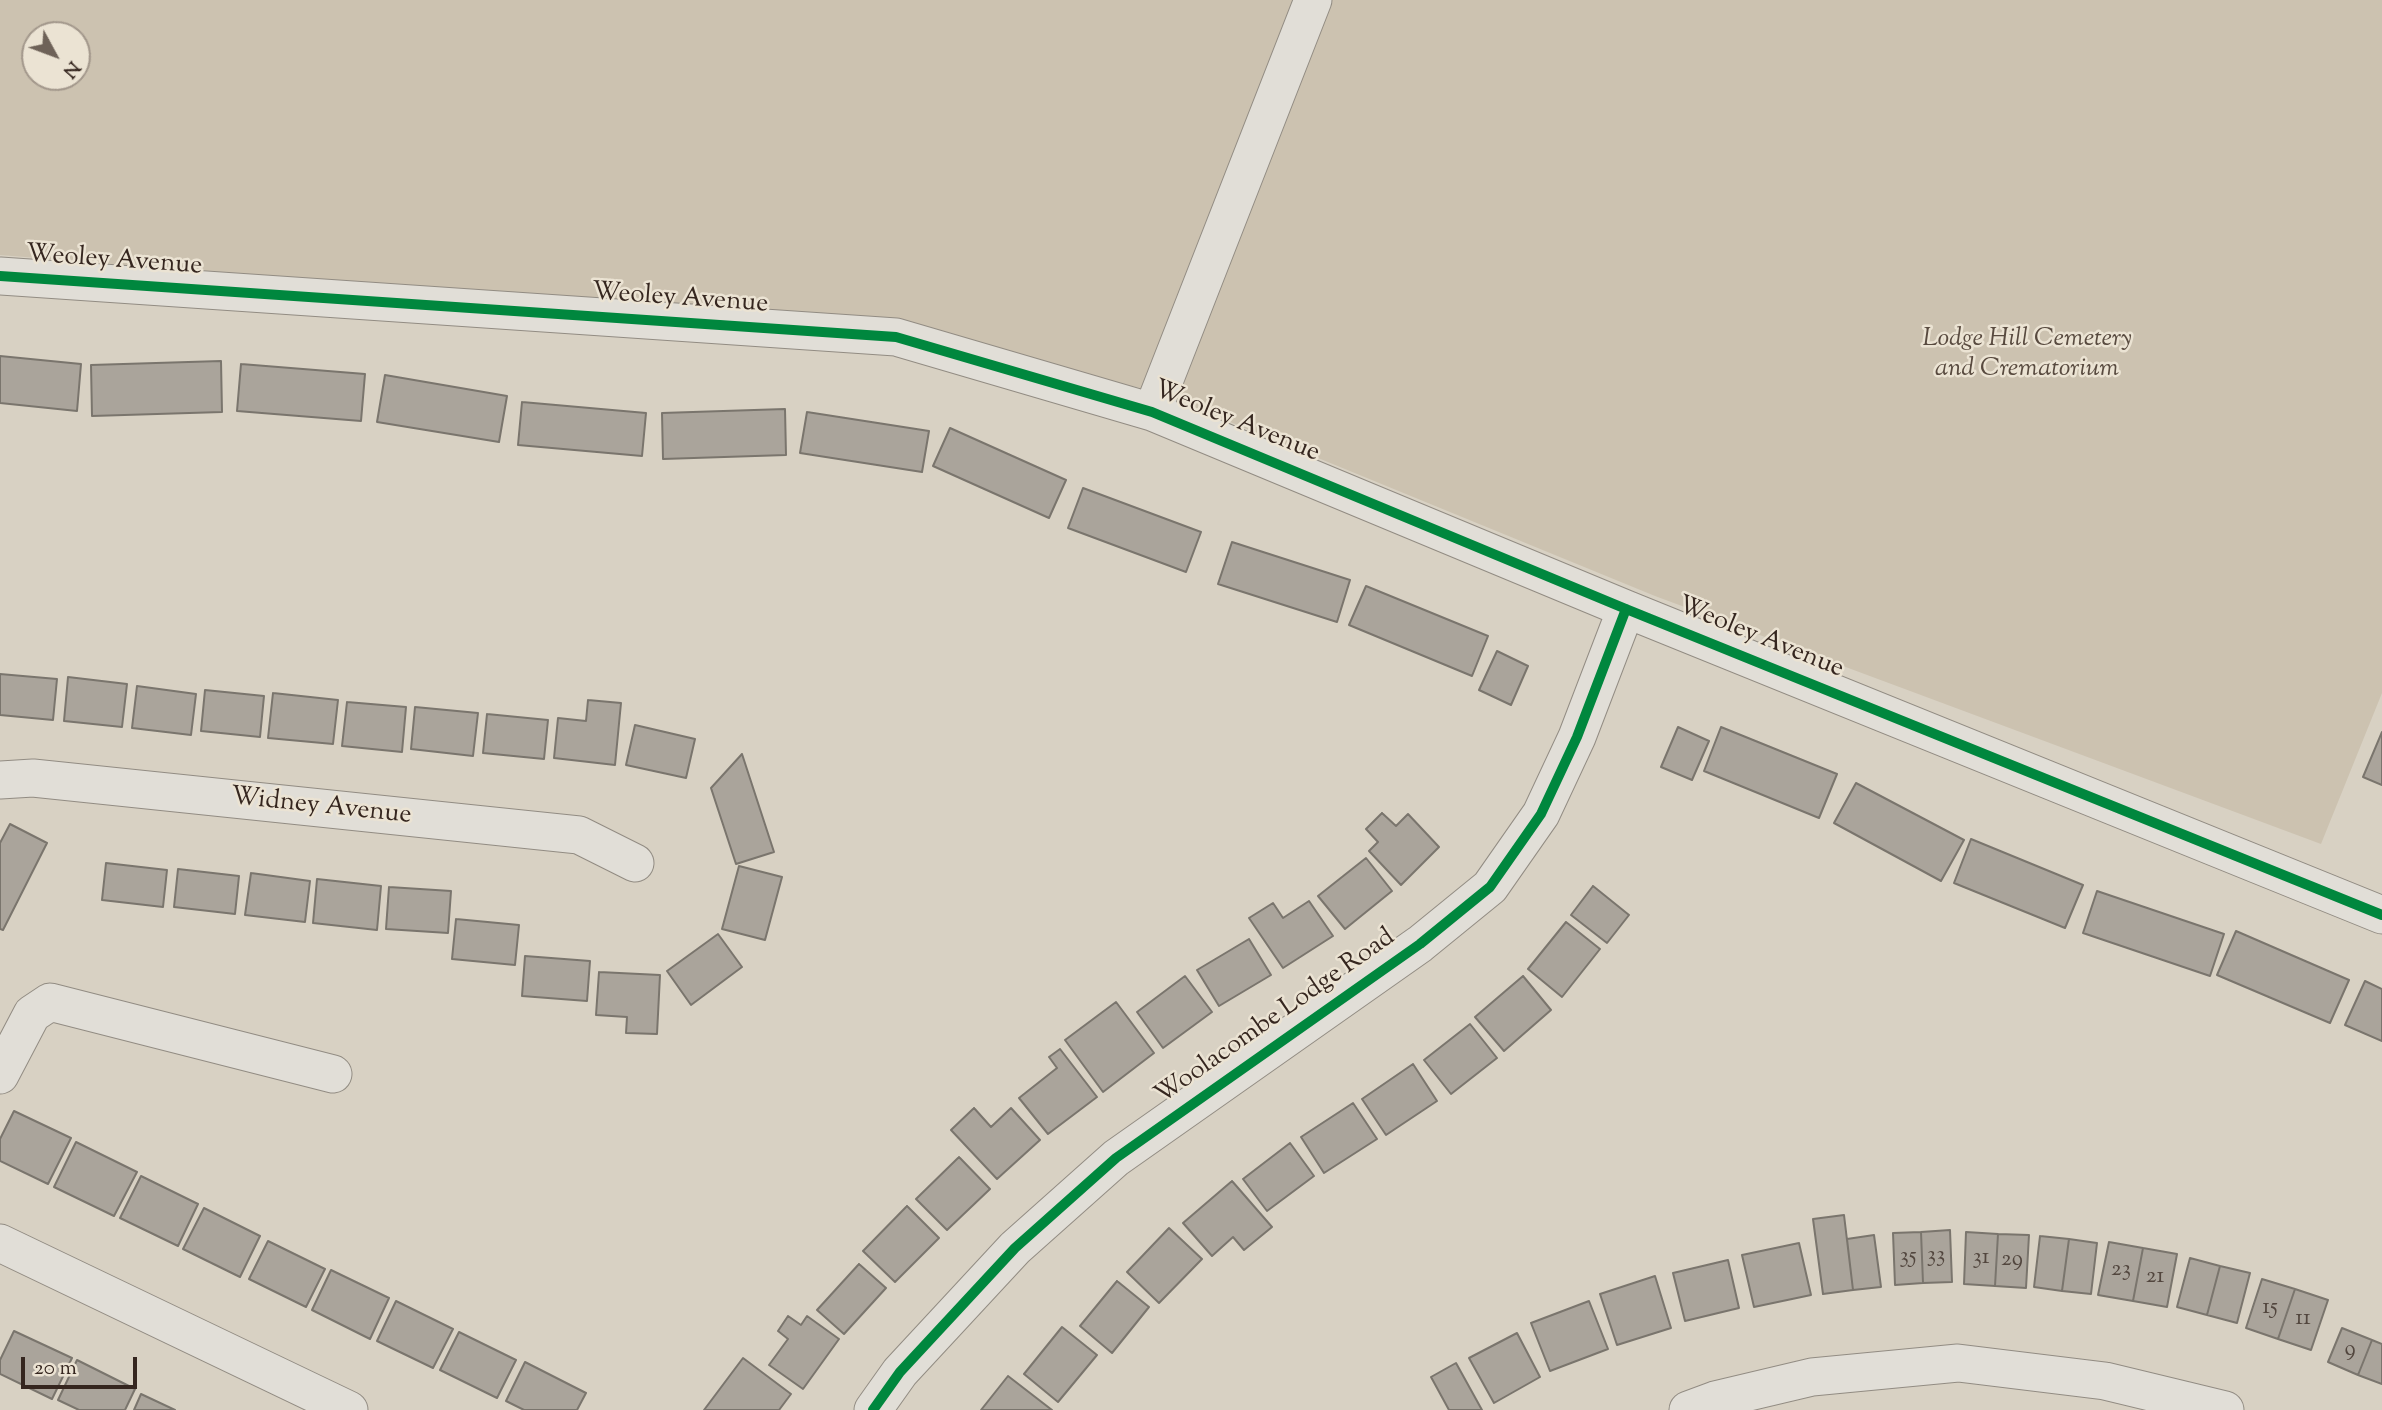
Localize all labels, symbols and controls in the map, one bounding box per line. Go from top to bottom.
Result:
north arrow [21,21,91,91]
text: N [56,54,86,83]
street label: Weoley Avenue [25,240,203,284]
street label: Weoley Avenue [591,278,769,322]
park label: Lodge Hill Cemetery and Crematorium [1922,325,2132,386]
street label: Weoley Avenue [1148,375,1324,471]
street label: Weoley Avenue [1672,591,1848,687]
street label: Widney Avenue [229,783,413,833]
street label: Woolacombe Lodge Road [1150,923,1402,1113]
house number: 33 [1927,1243,1945,1271]
house number: 35 [1899,1244,1917,1272]
house number: 31 [1972,1245,1990,1273]
house number: 29 [2001,1247,2023,1275]
house number: 23 [2111,1257,2131,1285]
house number: 21 [2146,1264,2164,1292]
house number: 15 [2262,1295,2278,1323]
house number: 11 [2295,1306,2311,1334]
house number: 9 [2344,1337,2356,1365]
scale bar [24,1344,140,1388]
text: 20 m [34,1354,77,1384]

